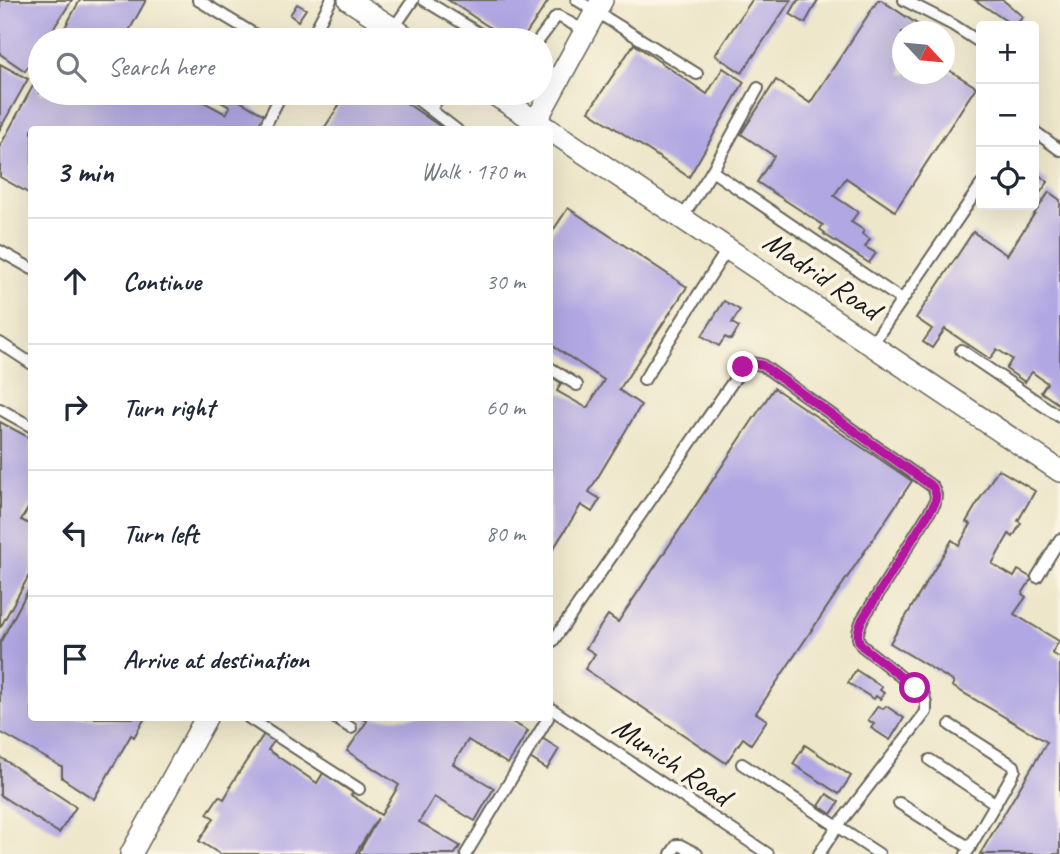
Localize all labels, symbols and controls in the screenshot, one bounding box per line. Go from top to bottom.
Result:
north arrow [892,21,955,84]
map controls [976,21,1039,210]
button: + [976,21,1039,84]
search box [28,28,553,105]
icon: search [52,48,90,86]
text: Search here [108,50,214,83]
button: − [976,84,1039,147]
button: locate [976,147,1039,210]
text: 3 min [56,153,113,191]
text: Walk · 170 m [421,157,525,186]
street label: Madrid Road [756,222,891,330]
icon: ahead [56,262,94,300]
text: Continue [123,265,201,298]
text: 30 m [486,267,525,296]
route end [727,351,758,382]
icon: right [56,388,94,426]
text: Turn right [123,391,214,424]
text: 60 m [486,393,525,422]
icon: left [56,514,94,552]
text: Turn left [123,517,198,550]
text: 80 m [486,519,525,548]
icon: arrive [56,640,94,678]
text: Arrive at destination [123,643,309,676]
route start [899,672,930,703]
street label: Munich Road [606,708,742,817]

